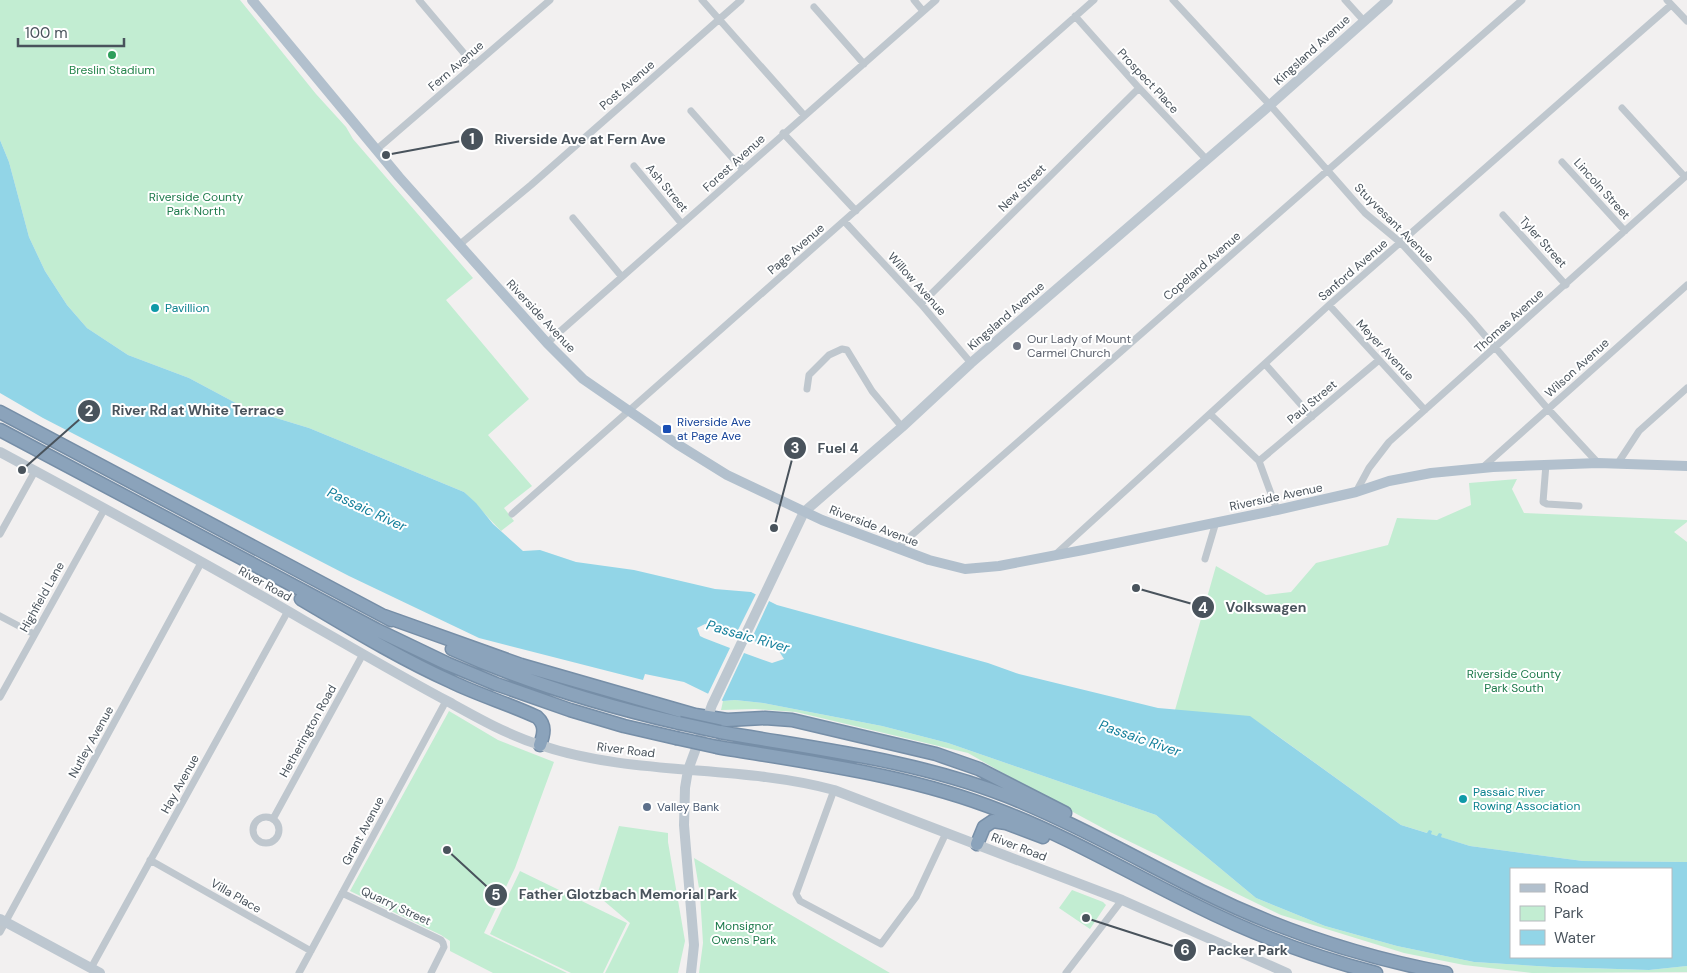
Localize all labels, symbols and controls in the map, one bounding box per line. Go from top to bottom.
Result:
street label: Kingsland Avenue [1271,11,1354,88]
scale bar [18,15,124,47]
text: 100 m [25,23,68,43]
street label: Fern Avenue [425,37,487,94]
street label: Prospect Place [1114,45,1182,117]
marker: Breslin Stadium [106,49,118,61]
street label: Post Avenue [596,56,658,113]
place label: Breslin Stadium [69,62,155,78]
callout: Riverside Ave at Fern Ave [459,125,675,154]
text: 1 [469,129,475,149]
text: Riverside Ave at Fern Ave [494,130,666,148]
street label: Forest Avenue [699,131,769,195]
street label: Lincoln Street [1570,155,1634,223]
street label: New Street [995,160,1050,215]
street label: Ash Street [642,161,692,216]
street label: Stuyvesant Avenue [1351,180,1437,266]
park label: Riverside County Park North [149,189,244,219]
street label: Tyler Street [1516,213,1571,271]
street label: Page Avenue [764,220,828,278]
street label: Copeland Avenue [1160,228,1244,304]
street label: Sanford Avenue [1315,235,1391,305]
street label: Willow Avenue [884,249,950,319]
street label: Riverside Avenue [503,276,579,356]
street label: Kingsland Avenue [964,278,1048,354]
street label: Thomas Avenue [1471,286,1547,356]
place label: Pavillion [165,300,210,316]
marker: Pavillion [149,302,161,314]
street label: Meyer Avenue [1353,316,1418,384]
place label: Our Lady of Mount Carmel Church [1027,331,1131,361]
street label: Wilson Avenue [1541,335,1613,401]
marker: Our Lady of Mount Carmel Church [1011,340,1023,352]
street label: Paul Street [1284,376,1340,427]
callout: River Rd at White Terrace [77,396,294,425]
text: 2 [85,401,94,421]
text: River Rd at White Terrace [112,401,284,419]
place label: Riverside Ave at Page Ave [677,414,751,444]
marker: Riverside Ave at Page Ave [661,423,673,435]
callout: Fuel 4 [783,434,869,463]
text: 3 [790,438,800,458]
text: Fuel 4 [818,439,858,457]
street label: Riverside Avenue [1228,479,1324,515]
water label: Passaic River [325,483,410,536]
street label: Riverside Avenue [827,502,921,550]
street label: Highfield Lane [16,559,68,635]
street label: River Road [236,563,294,605]
callout: Volkswagen [1191,593,1317,622]
text: 4 [1198,598,1208,618]
text: Volkswagen [1226,598,1306,616]
water label: Passaic River [705,616,792,657]
park label: Riverside County Park South [1467,666,1562,696]
street label: Hetherington Road [276,682,340,780]
street label: Nutley Avenue [65,703,117,781]
water label: Passaic River [1097,716,1184,761]
street label: River Road [596,738,656,762]
street label: Hay Avenue [157,751,203,816]
place label: Passaic River Rowing Association [1473,784,1580,814]
marker: Passaic River Rowing Association [1457,793,1469,805]
street label: Grant Avenue [338,794,388,868]
place label: Valley Bank [657,799,719,815]
marker: Valley Bank [641,801,653,813]
street label: River Road [989,829,1049,865]
legend [1510,868,1672,958]
street label: Villa Place [208,875,264,917]
text: Road [1554,878,1589,898]
callout: Father Glotzbach Memorial Park [483,880,747,909]
street label: Quarry Street [358,883,434,929]
text: 5 [491,885,501,905]
text: Father Glotzbach Memorial Park [519,885,737,903]
text: Park [1554,903,1584,923]
park label: Monsignor Owens Park [712,918,776,948]
text: Water [1554,928,1596,948]
callout: Packer Park [1173,935,1298,964]
text: 6 [1180,940,1190,960]
text: Packer Park [1208,941,1288,959]

